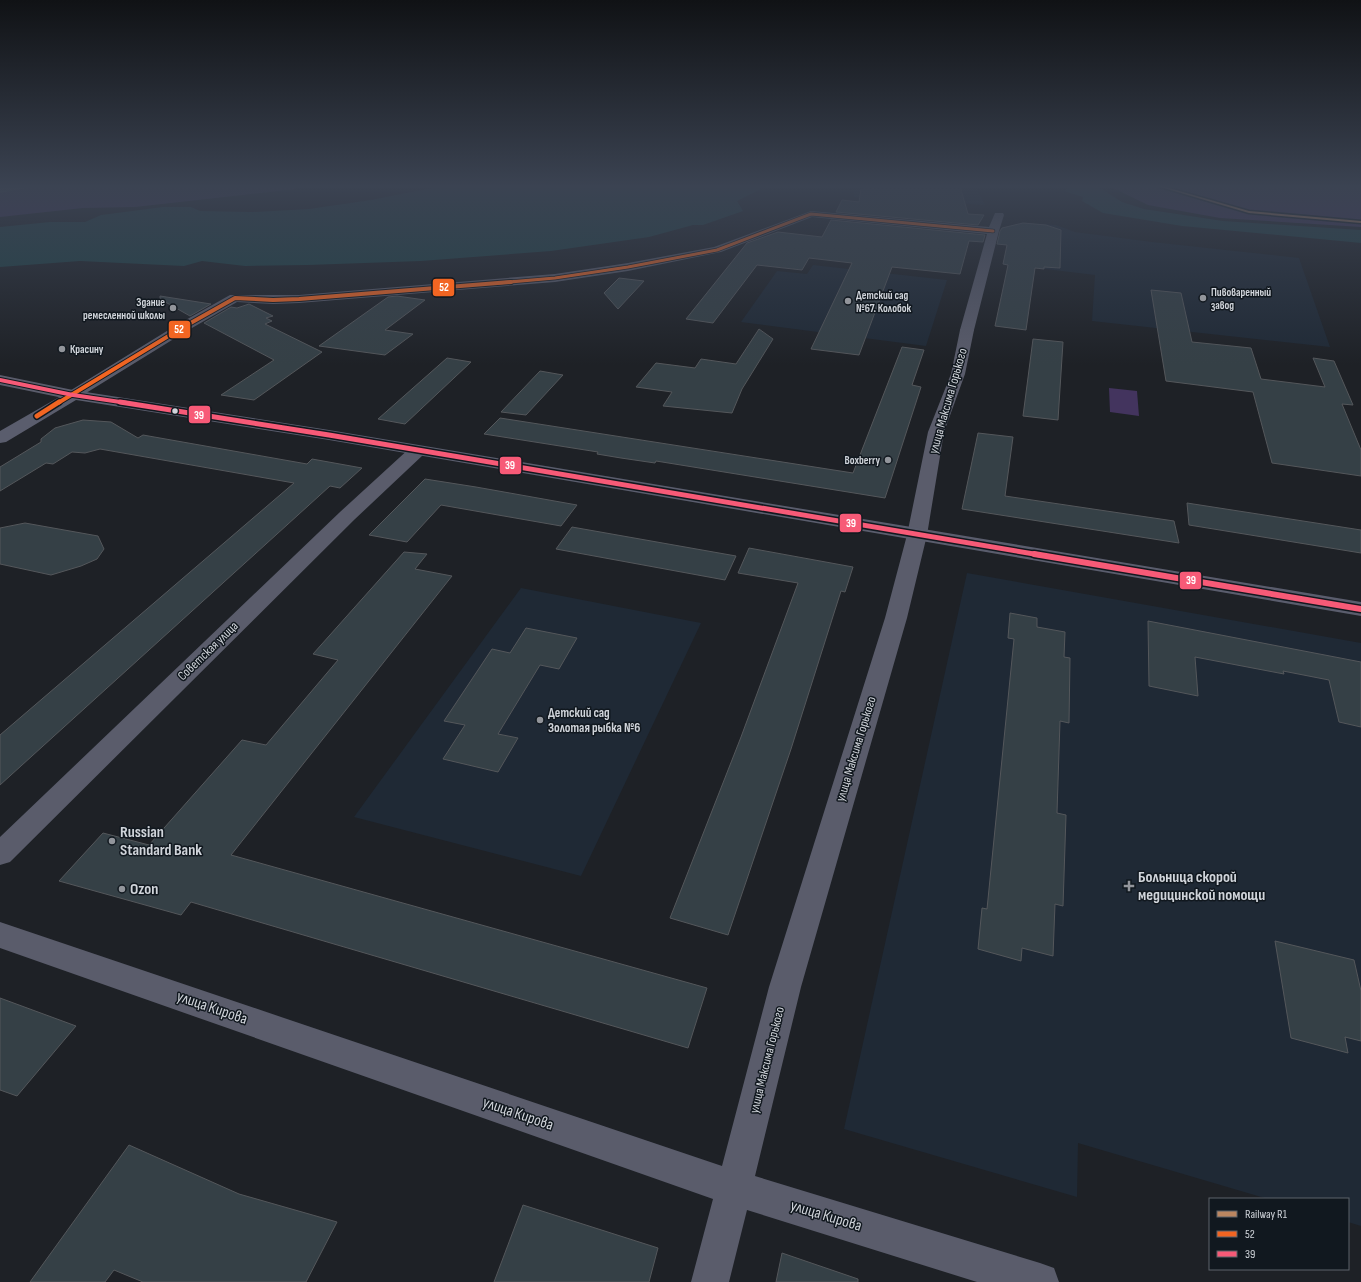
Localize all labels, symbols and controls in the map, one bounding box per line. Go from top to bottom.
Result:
line badge: 52 [432,278,455,297]
text: 52 [439,281,449,294]
place label: Пивоваренный завод [1211,286,1271,312]
place label: Детский сад №67. Колобок [856,289,912,315]
marker: Пивоваренный завод [1198,293,1208,303]
place label: Здание ремесленной школы [83,296,165,322]
marker: Детский сад №67. Колобок [843,296,853,306]
marker: Здание ремесленной школы [168,303,178,313]
line badge: 52 [168,320,191,339]
text: 52 [174,323,184,336]
place label: Красину [70,343,104,356]
marker: Красину [57,344,67,354]
street label: улица Максима Горького [925,346,971,456]
line badge: 39 [188,405,211,424]
unlabelled marker [170,406,180,416]
text: 39 [194,409,204,422]
place label: Boxberry [845,454,880,467]
marker: Boxberry [883,455,893,465]
line badge: 39 [499,456,522,475]
text: 39 [505,459,515,472]
line badge: 39 [839,513,862,533]
text: 39 [846,517,856,530]
line badge: 39 [1179,571,1202,590]
text: 39 [1186,574,1196,587]
street label: Советская улица [174,618,242,684]
street label: улица Максима Горького [832,694,880,804]
place label: Детский сад Золотая рыбка №6 [548,705,640,736]
marker: Детский сад Золотая рыбка №6 [535,715,545,725]
place label: Russian Standard Bank [120,823,202,860]
marker: Russian Standard Bank [107,836,117,846]
place label: Больница скорой медицинской помощи [1138,868,1265,905]
place label: Ozon [130,880,158,899]
marker: Больница скорой медицинской помощи [1123,880,1135,892]
marker: Ozon [117,884,127,894]
street label: улица Кирова [174,987,250,1029]
street label: улица Максима Горького [746,1005,788,1115]
street label: улица Кирова [480,1093,556,1135]
street label: улица Кирова [788,1196,864,1236]
legend [1209,1198,1349,1270]
text: Railway R1 [1245,1207,1288,1222]
text: 52 [1245,1227,1255,1242]
text: 39 [1245,1247,1255,1262]

